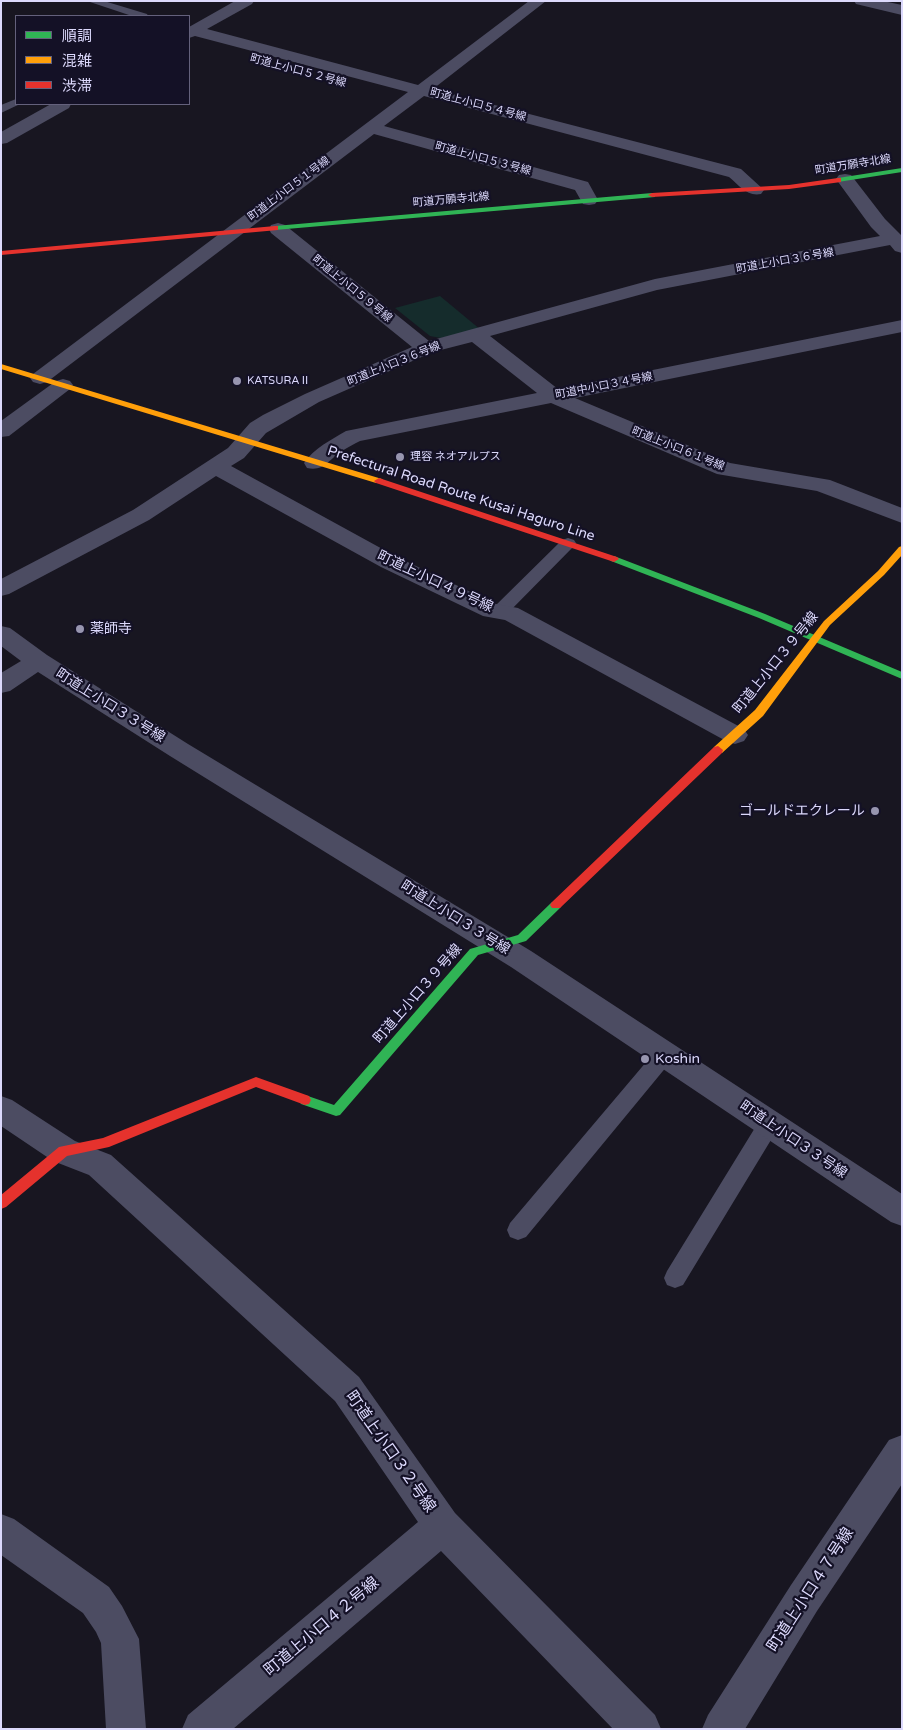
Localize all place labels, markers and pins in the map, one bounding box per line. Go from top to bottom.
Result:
place label: KATSURAⅡ [247,374,311,388]
marker: KATSURAⅡ [231,375,243,387]
place label: 理容 ネオアルプス [410,450,501,464]
marker: 理容 ネオアルプス [394,451,406,463]
place label: 薬師寺 [90,621,132,637]
marker: 薬師寺 [74,623,86,635]
place label: ゴールドエクレール [739,803,865,819]
marker: ゴールドエクレール [869,805,881,817]
place label: Koshin [655,1051,700,1067]
marker: Koshin [639,1053,651,1065]

